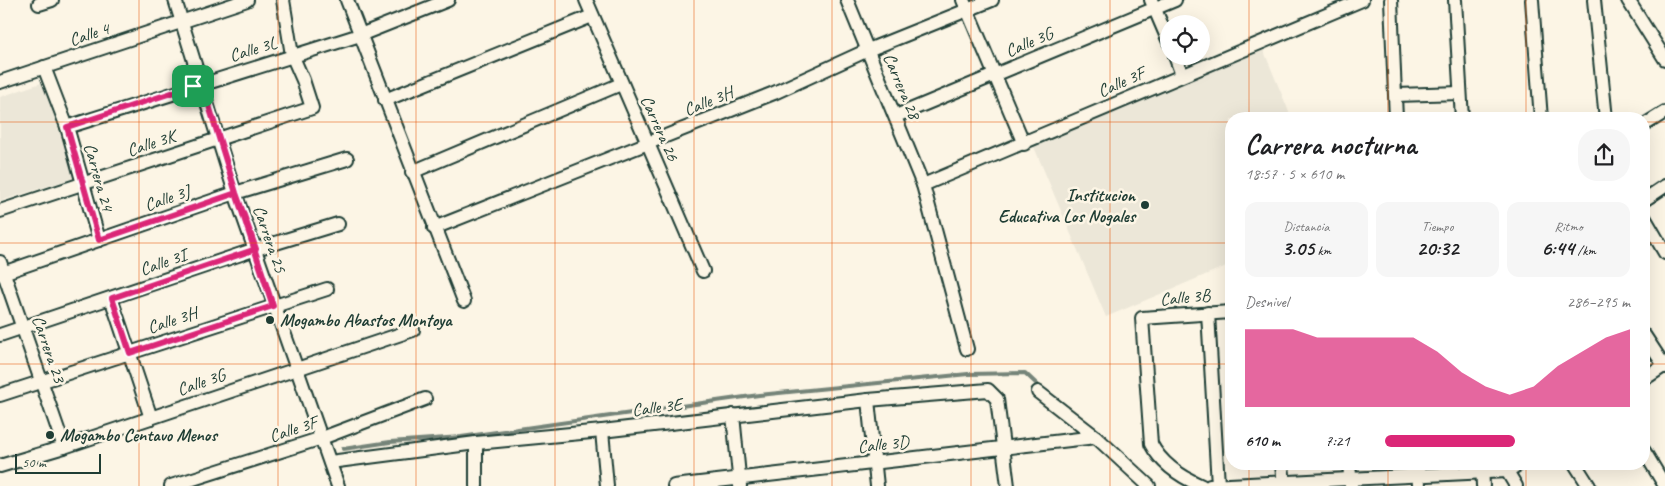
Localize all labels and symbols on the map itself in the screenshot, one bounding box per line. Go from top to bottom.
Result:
street label: Calle 4 [66,17,114,51]
street label: Calle 3G [1002,21,1058,62]
street label: Calle 3L [227,31,281,67]
street label: Carrera 28 [878,50,926,124]
street label: Calle 3F [1094,60,1151,102]
pin [172,65,214,107]
street label: Calle 3H [680,80,738,121]
street label: Carrera 26 [636,92,685,165]
street label: Calle 3K [124,124,182,161]
street label: Carrera 24 [79,141,120,215]
street label: Calle 3J [142,179,195,216]
place label: Institucion Educativa Los Nogales [998,184,1137,227]
marker: Institucion Educativa Los Nogales [1139,199,1151,211]
street label: Carrera 25 [248,203,292,276]
street label: Calle 3I [137,243,193,280]
street label: Calle 3B [1159,284,1213,310]
street label: Calle 3H [144,301,202,338]
place label: Mogambo Abastos Montoya [280,309,453,331]
street label: Carrera 23 [27,313,71,387]
marker: Mogambo Abastos Montoya [264,314,276,326]
street label: Calle 3G [174,363,230,400]
street label: Calle 3E [631,393,686,421]
street label: Calle 3F [266,410,323,447]
place label: Mogambo Centavo Menos [60,424,218,446]
marker: Mogambo Centavo Menos [44,429,56,441]
street label: Calle 3D [856,430,911,458]
scale bar [15,451,101,474]

